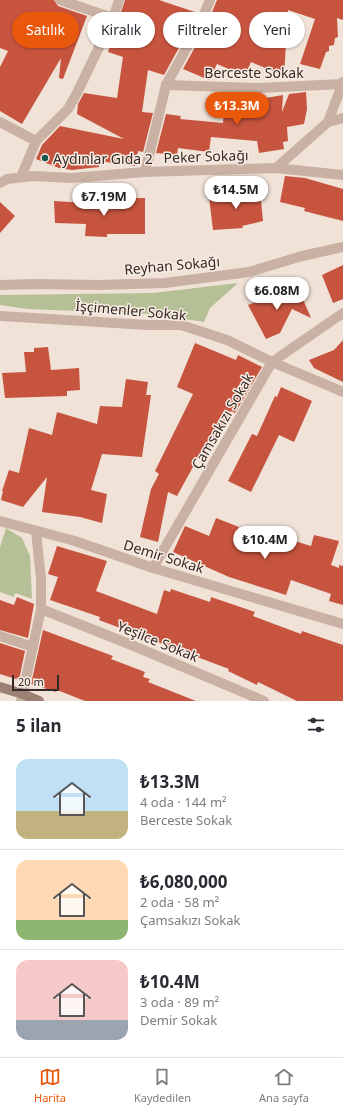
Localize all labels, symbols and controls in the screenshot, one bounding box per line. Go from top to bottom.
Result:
chip: Satılık [12,12,79,48]
chip: Kiralık [87,12,155,48]
chip: Filtreler [163,12,241,48]
chip: Yeni [249,12,305,48]
street label: Berceste Sokak [204,63,304,82]
pin: ₺13.3M [204,92,270,126]
text: ₺13.3M [214,96,260,114]
street label: Peker Sokağı [163,145,249,167]
place label: Aydınlar Gıda 2 [53,149,153,168]
marker: Aydınlar Gıda 2 [40,153,50,163]
pin: ₺14.5M [203,176,269,210]
text: ₺14.5M [213,180,259,198]
pin: ₺7.19M [71,183,137,217]
text: ₺7.19M [81,187,127,205]
street label: Reyhan Sokağı [123,251,221,279]
pin: ₺6.08M [244,277,310,311]
text: ₺6.08M [254,281,300,299]
street label: İşçimenler Sokak [75,296,188,324]
street label: Çamsakızı Sokak [187,369,258,473]
pin: ₺10.4M [232,526,298,560]
text: ₺10.4M [242,530,288,548]
street label: Demir Sokak [121,535,207,577]
street label: Yeşilce Sokak [114,616,202,666]
scale bar [12,673,59,692]
text: 20 m [18,674,44,689]
text: 5 ilan [16,714,62,737]
icon: filters [305,714,327,736]
text: ₺13.3M [140,770,200,793]
icon: home [48,775,96,823]
text: 4 oda · 144 m² [140,793,227,811]
text: Berceste Sokak [140,811,232,829]
text: ₺6,080,000 [140,870,227,893]
icon: home [48,876,96,924]
text: 2 oda · 58 m² [140,893,219,911]
text: Çamsakızı Sokak [140,911,241,929]
text: ₺10.4M [140,970,200,993]
icon: home [48,976,96,1024]
text: 3 oda · 89 m² [140,993,219,1011]
text: Demir Sokak [140,1011,217,1029]
tab: Harita [34,1066,66,1105]
tab: Kaydedilen [134,1066,191,1105]
tab: Ana sayfa [259,1066,309,1105]

